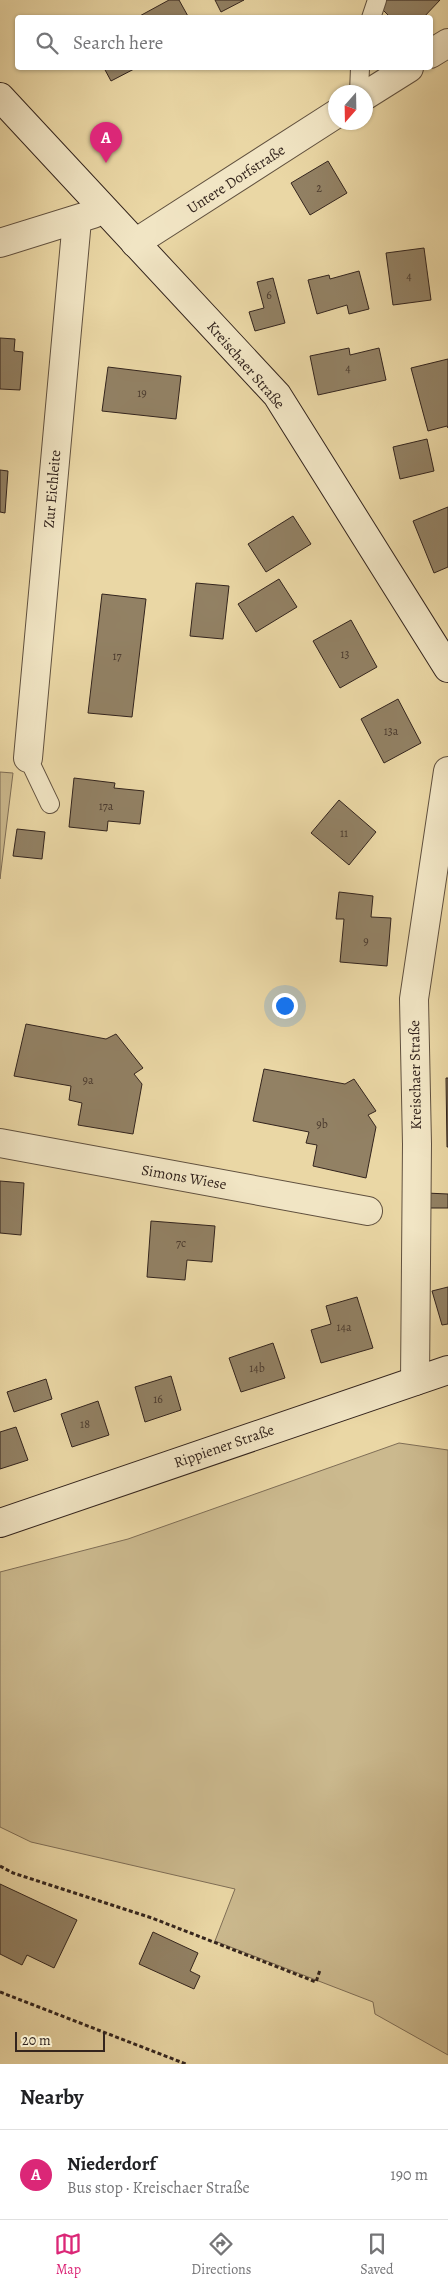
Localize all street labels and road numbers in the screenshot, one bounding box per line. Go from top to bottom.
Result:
street label: Untere Dorfstraße [183,140,289,218]
street label: Kreischaer Straße [202,317,290,413]
street label: Zur Eichleite [39,449,65,529]
street label: Kreischaer Straße [404,1020,426,1130]
street label: Simons Wiese [140,1160,228,1194]
street label: Rippiener Straße [171,1419,277,1473]

